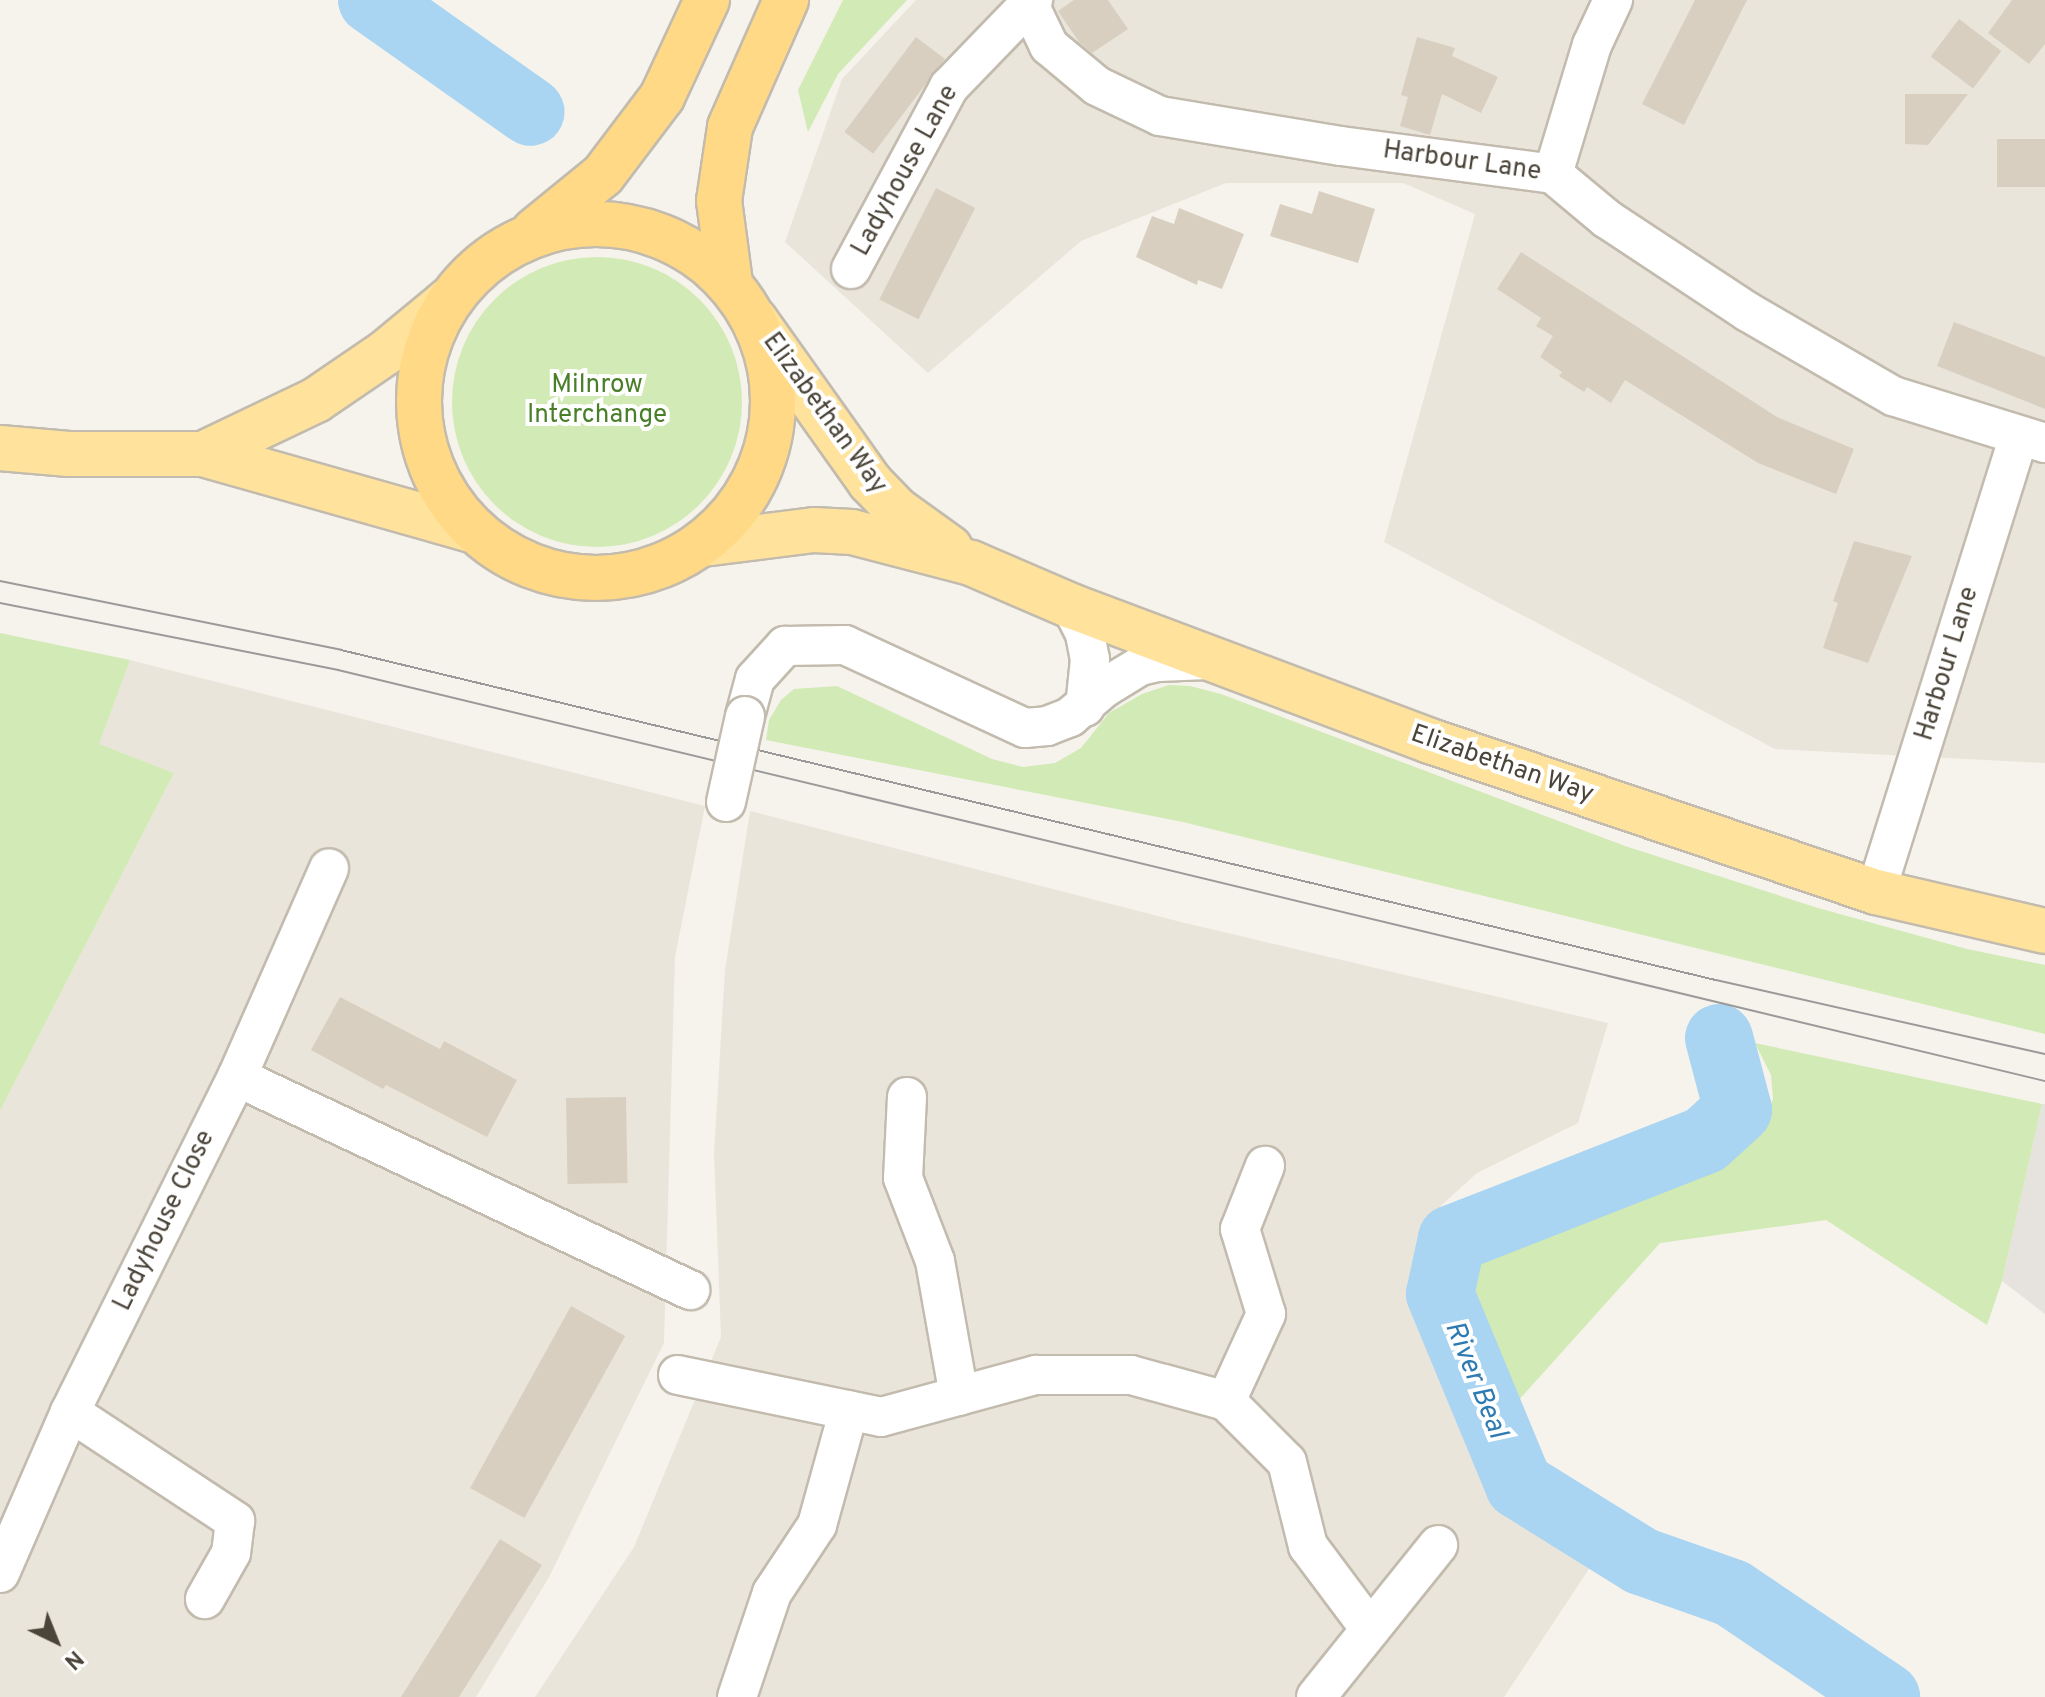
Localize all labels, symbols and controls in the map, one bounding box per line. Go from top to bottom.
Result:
street label: Ladyhouse Lane [846,80,966,262]
street label: Harbour Lane [1381,135,1543,189]
street label: Elizabethan Way [755,327,893,501]
park label: Milnrow Interchange [527,370,667,432]
street label: Harbour Lane [1910,583,1986,745]
street label: Elizabethan Way [1406,719,1598,811]
street label: Ladyhouse Close [108,1126,222,1316]
water label: River Beal [1436,1316,1514,1444]
north arrow [16,1601,96,1681]
text: N [58,1644,88,1674]

